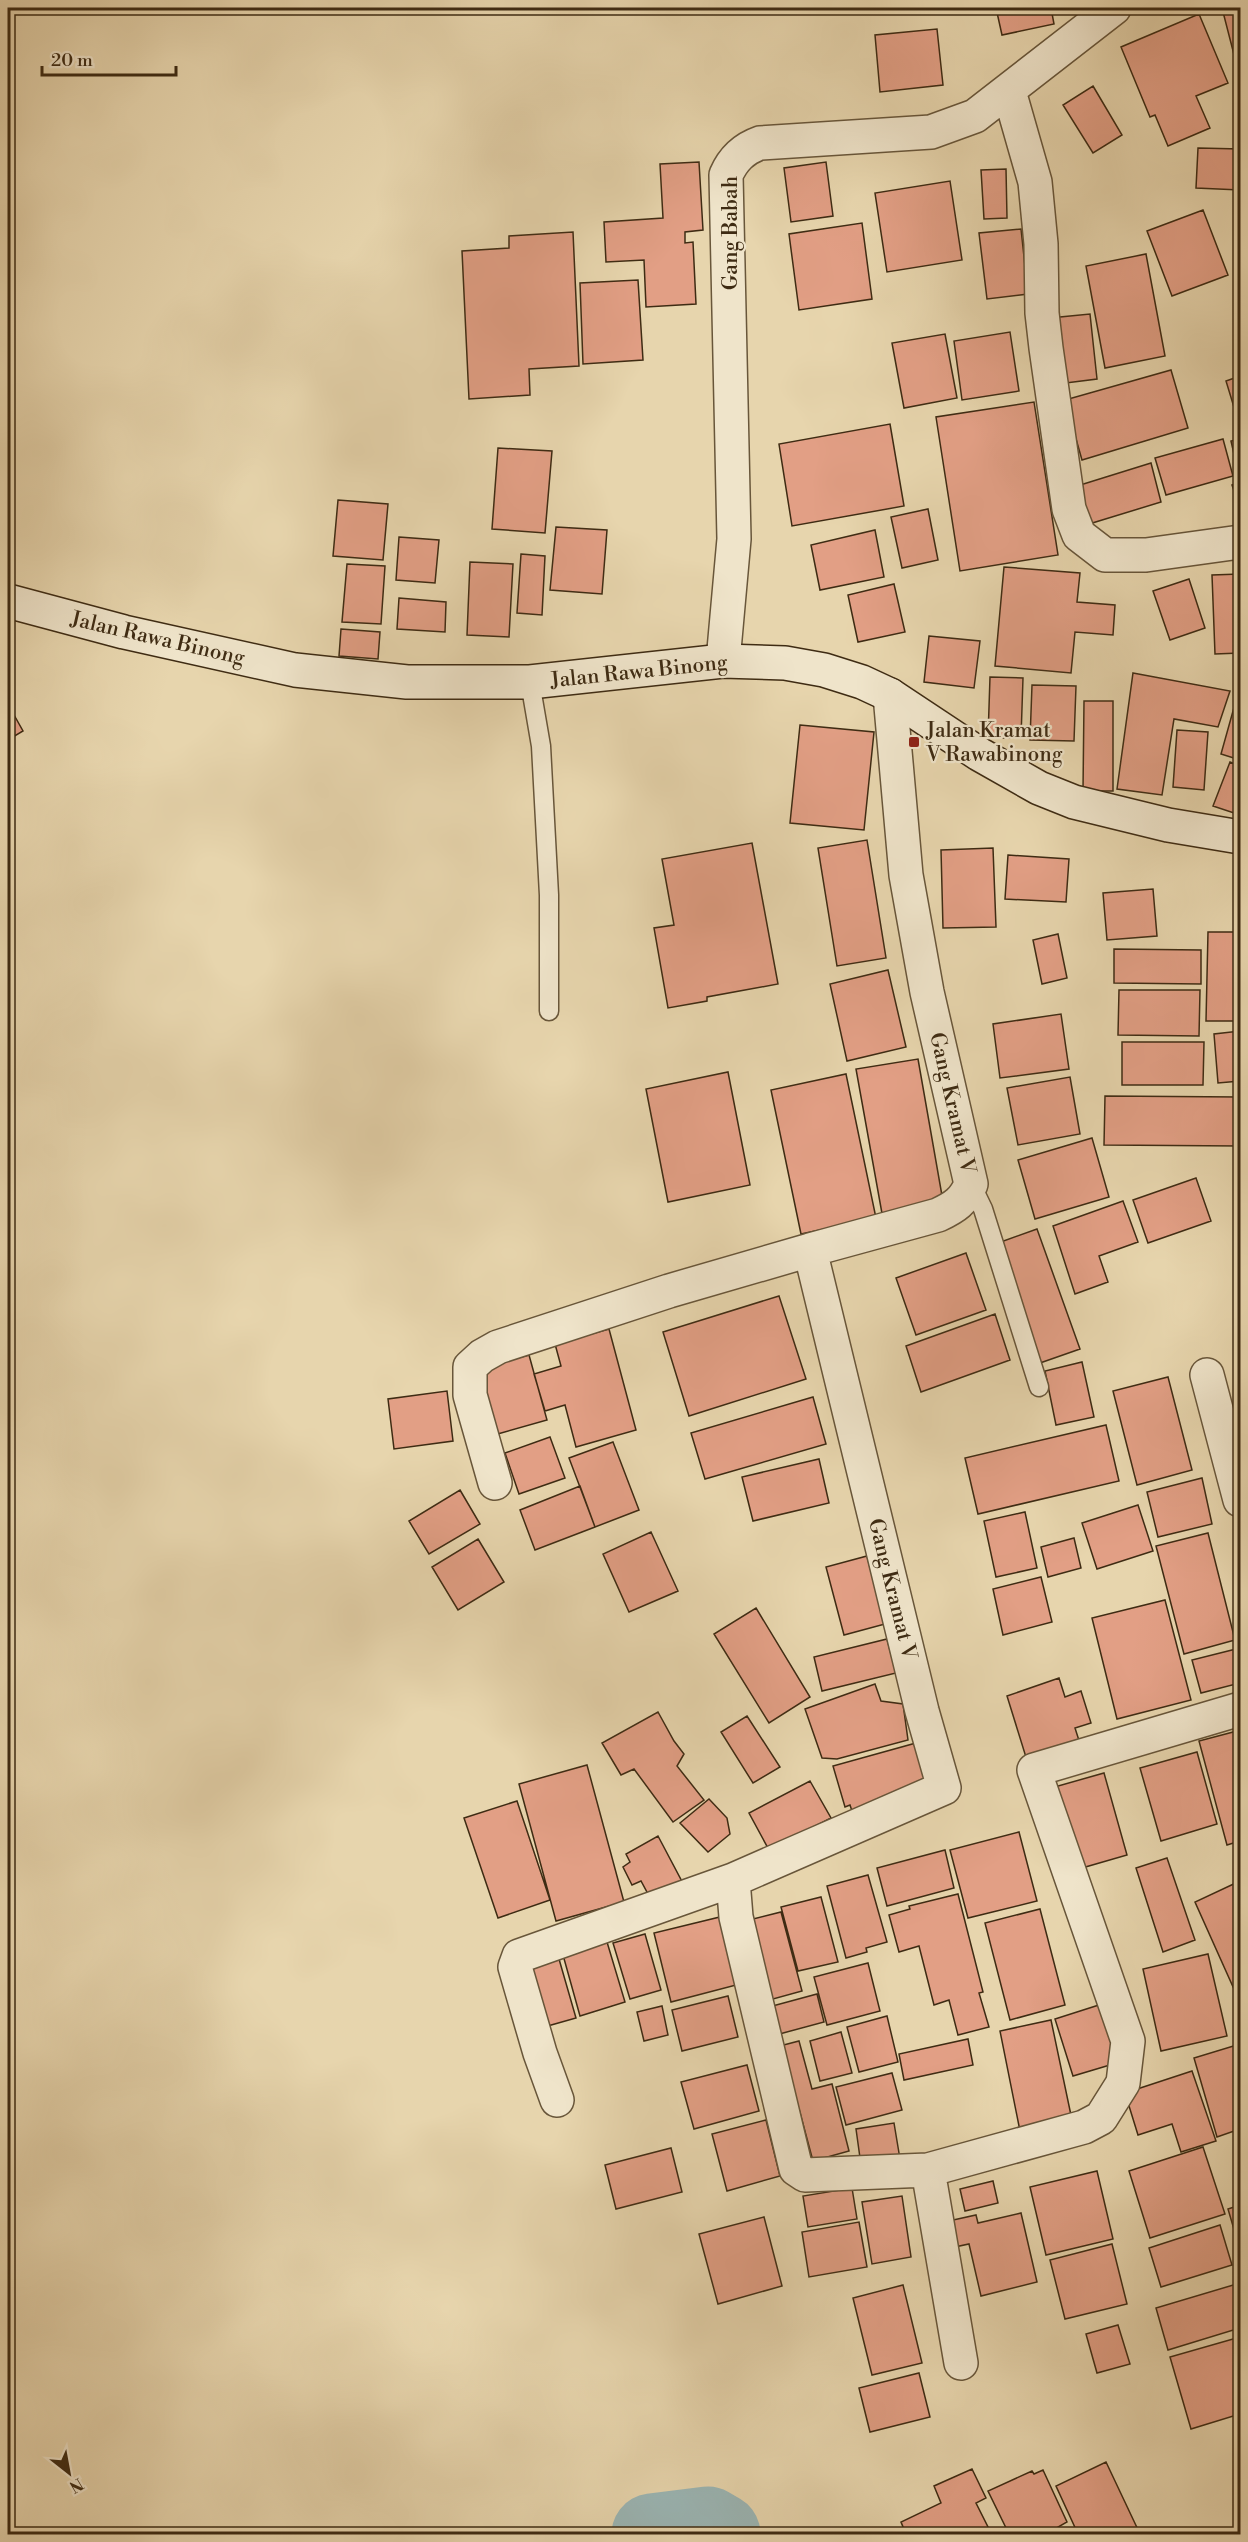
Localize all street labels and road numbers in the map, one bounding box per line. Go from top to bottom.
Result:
street label: Gang Babah [718,175,744,290]
street label: Jalan Rawa Binong [67,606,247,672]
street label: Jalan Rawa Binong [548,650,729,694]
street label: Gang Kramat V [923,1030,981,1178]
street label: Gang Kramat V [862,1516,922,1663]

